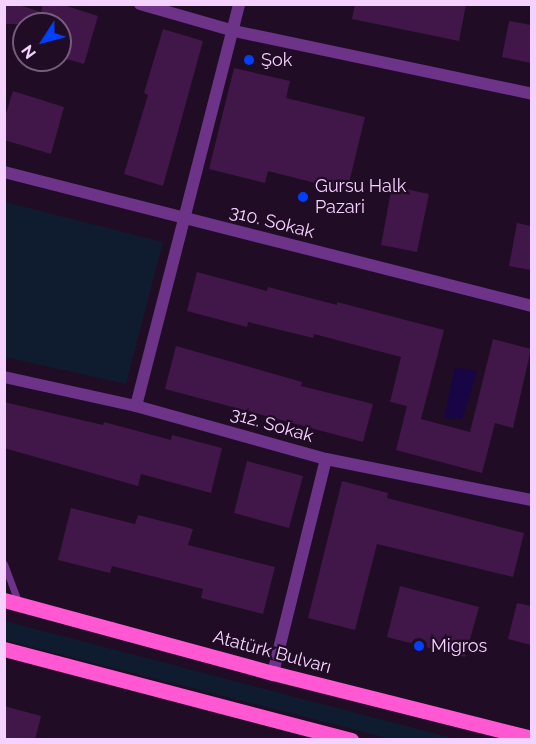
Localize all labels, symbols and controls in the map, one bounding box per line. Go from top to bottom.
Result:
north arrow [12,12,72,72]
text: N [17,41,40,62]
place label: Şok [261,49,292,71]
marker: Şok [242,53,256,67]
place label: Gursu Halk Pazari [315,176,406,219]
marker: Gursu Halk Pazari [296,190,310,204]
street label: 310. Sokak [227,201,317,243]
street label: 312. Sokak [228,403,316,447]
street label: Atatürk Bulvarı [211,626,333,678]
place label: Migros [431,635,487,657]
marker: Migros [412,639,426,653]

